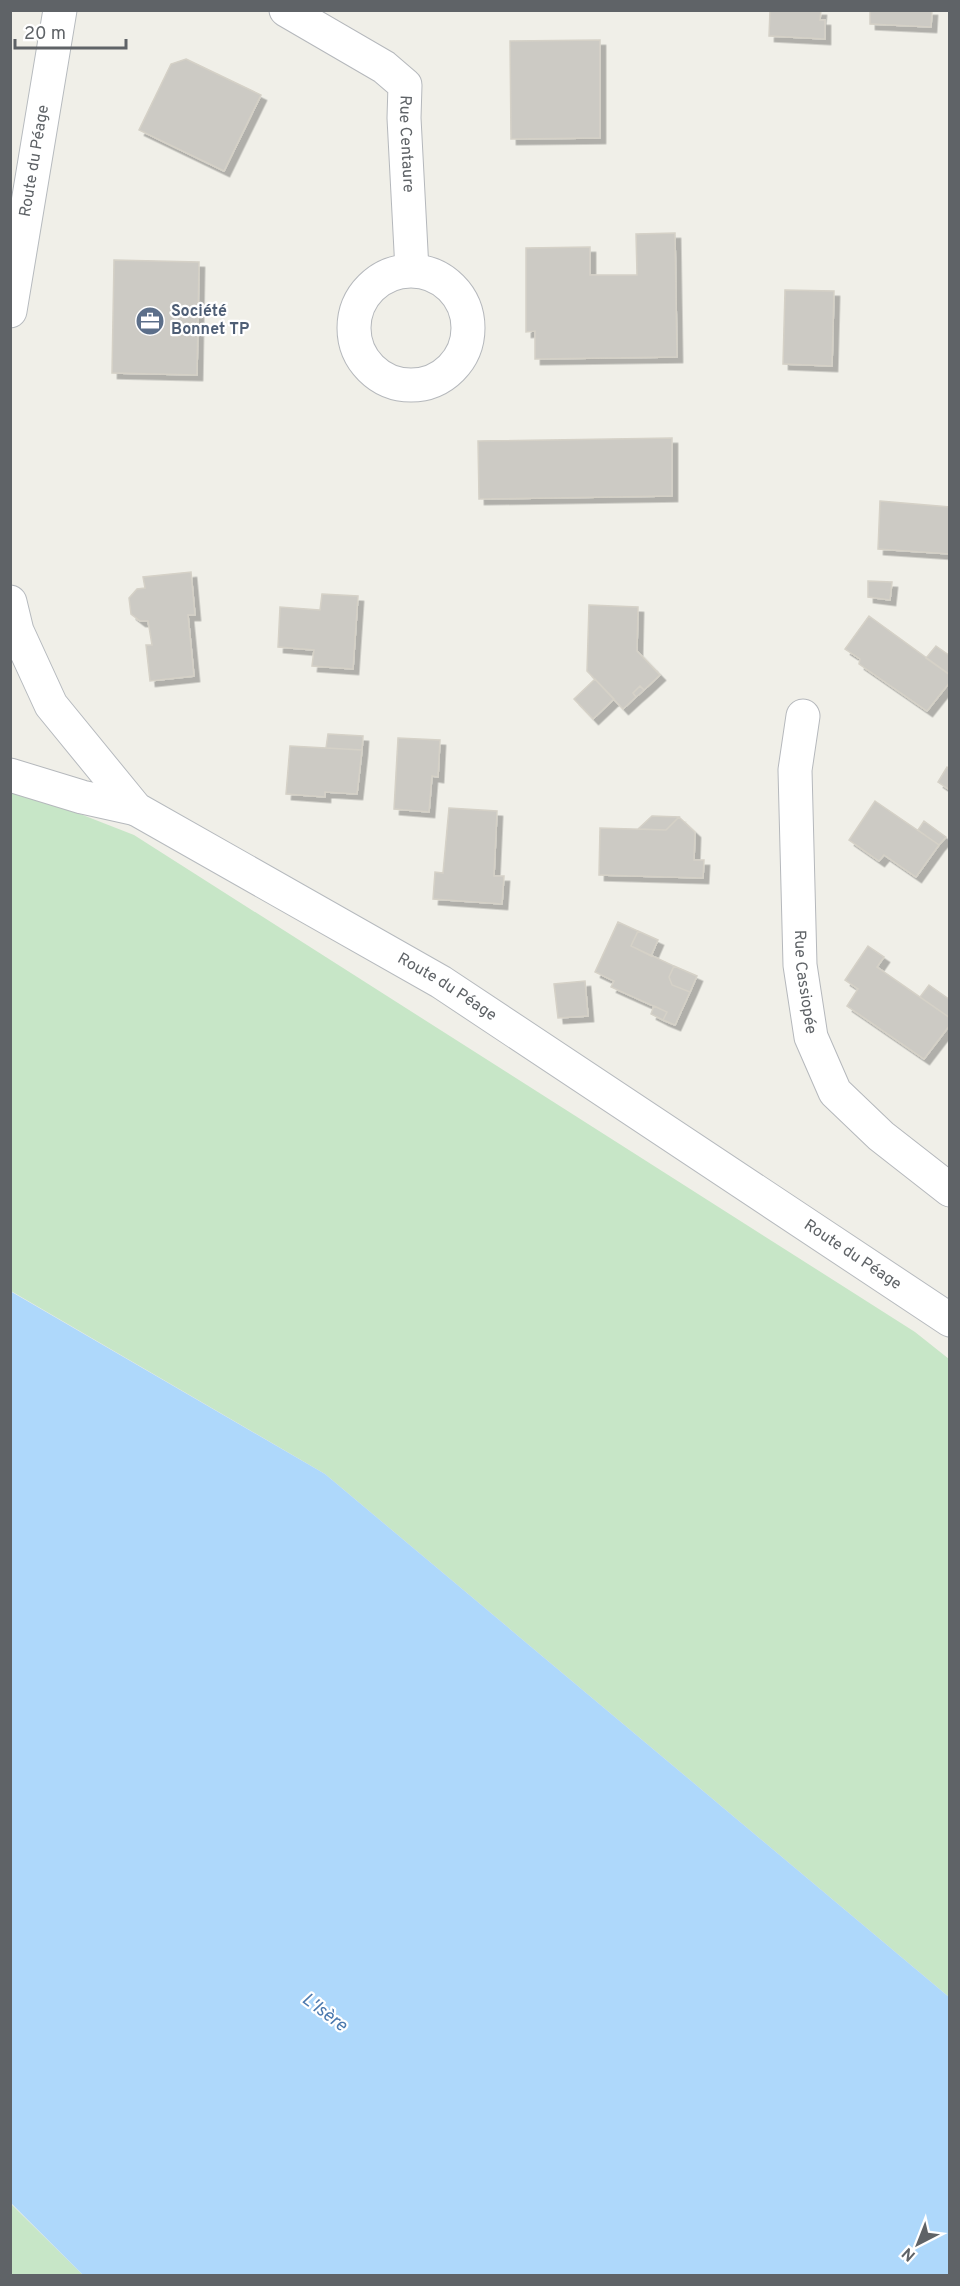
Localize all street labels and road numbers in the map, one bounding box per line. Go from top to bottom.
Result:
street label: Rue Centaure [394,95,418,193]
street label: Route du Péage [16,104,54,219]
street label: Rue Cassiopée [789,930,820,1036]
street label: Route du Péage [394,949,500,1026]
street label: Route du Péage [800,1216,905,1295]

